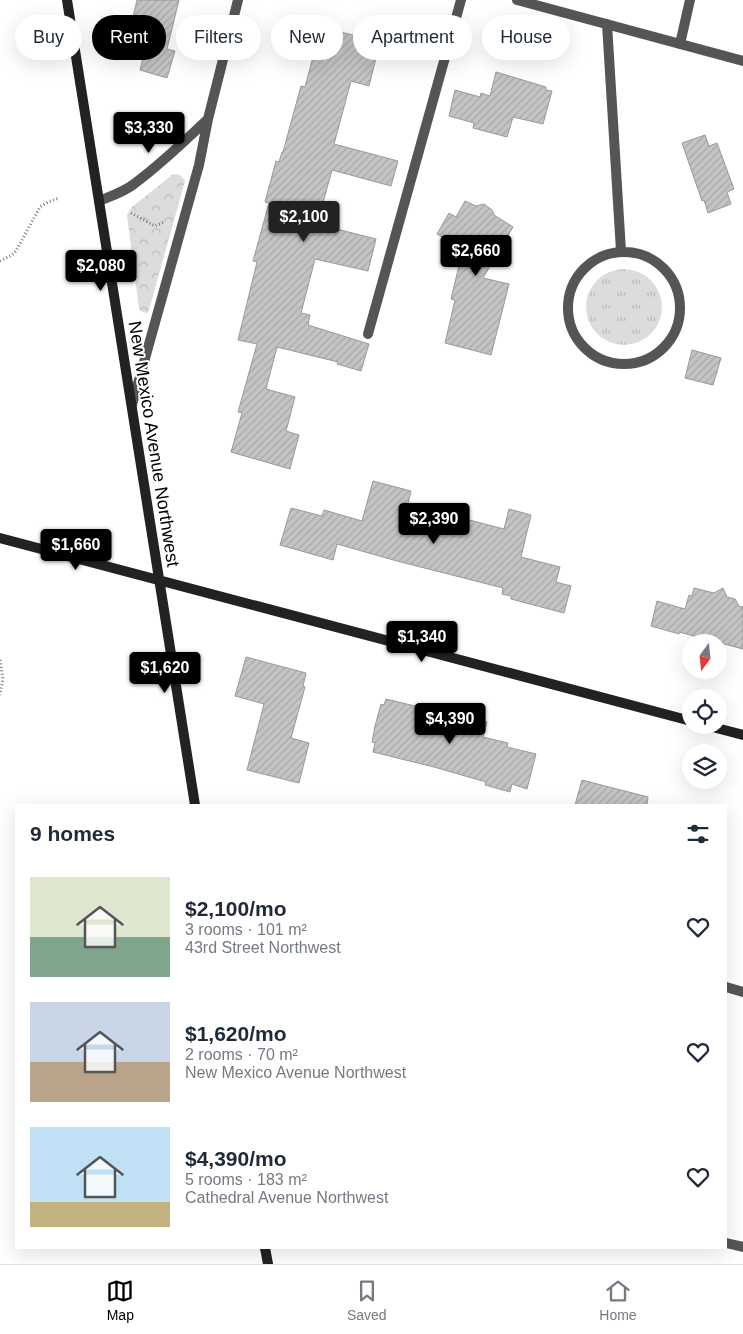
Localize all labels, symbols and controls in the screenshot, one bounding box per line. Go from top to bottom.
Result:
chip: Buy [15,15,82,60]
chip: Rent [92,15,166,60]
chip: Filters [176,15,261,60]
chip: New [271,15,343,60]
chip: Apartment [353,15,472,60]
chip: House [482,15,570,60]
pin: $3,330 [108,112,190,154]
text: $3,330 [125,119,173,136]
pin: $2,100 [263,200,345,243]
text: $2,100 [280,208,328,225]
pin: $2,660 [435,234,517,277]
text: $2,660 [452,242,500,259]
pin: $2,080 [60,250,142,292]
text: $2,080 [77,257,125,274]
street label: New Mexico Avenue Northwest [125,320,183,568]
pin: $2,390 [393,502,475,545]
text: $2,390 [410,510,458,527]
pin: $1,660 [35,528,117,571]
text: $1,660 [52,536,100,553]
pin: $1,340 [381,620,463,663]
text: $1,340 [398,628,446,645]
north arrow [682,634,728,679]
map controls [682,634,727,789]
pin: $1,620 [124,652,206,694]
text: $1,620 [141,659,189,676]
button: locate [682,689,727,734]
pin: $4,390 [409,702,491,745]
text: $4,390 [426,710,474,727]
button: layers [682,744,727,789]
icon: filters [684,820,712,848]
text: 9 homes [30,822,115,845]
icon: home [70,897,130,957]
text: $2,100/mo [185,897,287,920]
icon: heart [684,913,712,941]
text: 3 rooms · 101 m² [185,921,307,938]
text: 43rd Street Northwest [185,939,341,956]
icon: home [70,1022,130,1082]
text: $1,620/mo [185,1022,287,1045]
icon: heart [684,1038,712,1066]
text: 2 rooms · 70 m² [185,1046,298,1063]
text: New Mexico Avenue Northwest [185,1064,406,1081]
icon: home [70,1147,130,1207]
text: $4,390/mo [185,1147,287,1170]
icon: heart [684,1163,712,1191]
text: 5 rooms · 183 m² [185,1171,307,1188]
text: Cathedral Avenue Northwest [185,1189,388,1206]
tab: Map [106,1277,134,1323]
tab: Saved [347,1277,387,1323]
tab: Home [599,1277,637,1323]

